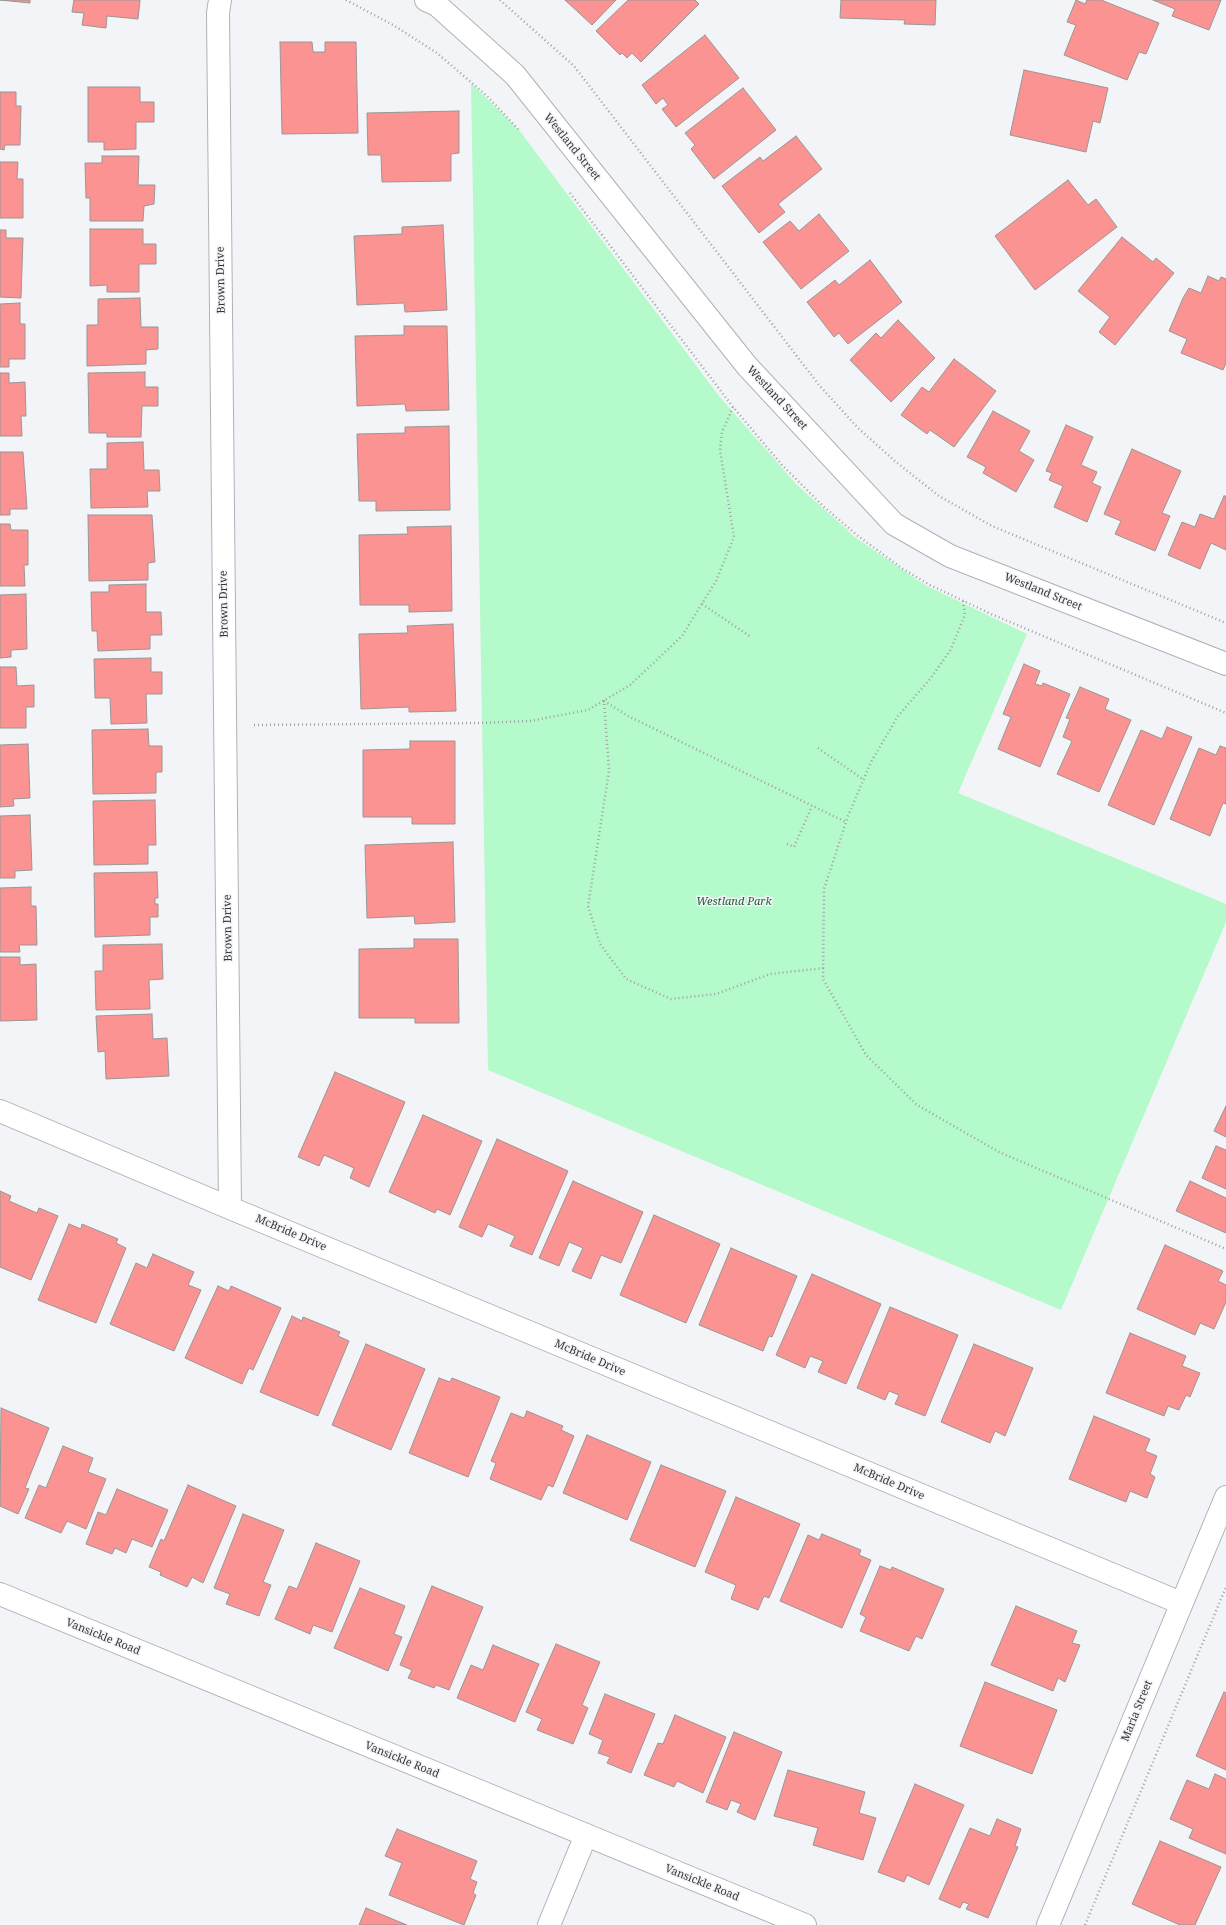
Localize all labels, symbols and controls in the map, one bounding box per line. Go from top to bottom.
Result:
street label: Westland Street [541,111,603,183]
street label: Brown Drive [214,246,228,314]
street label: Westland Street [744,363,810,433]
street label: Brown Drive [217,570,231,638]
street label: Westland Street [1002,570,1084,614]
street label: Brown Drive [221,894,235,962]
park label: Westland Park [696,895,772,909]
street label: McBride Drive [253,1212,329,1254]
street label: McBride Drive [552,1337,628,1379]
street label: McBride Drive [851,1461,927,1503]
street label: Vansickle Road [64,1616,142,1658]
street label: Maria Street [1119,1678,1155,1744]
street label: Vansickle Road [363,1739,441,1781]
street label: Vansickle Road [663,1862,741,1904]

